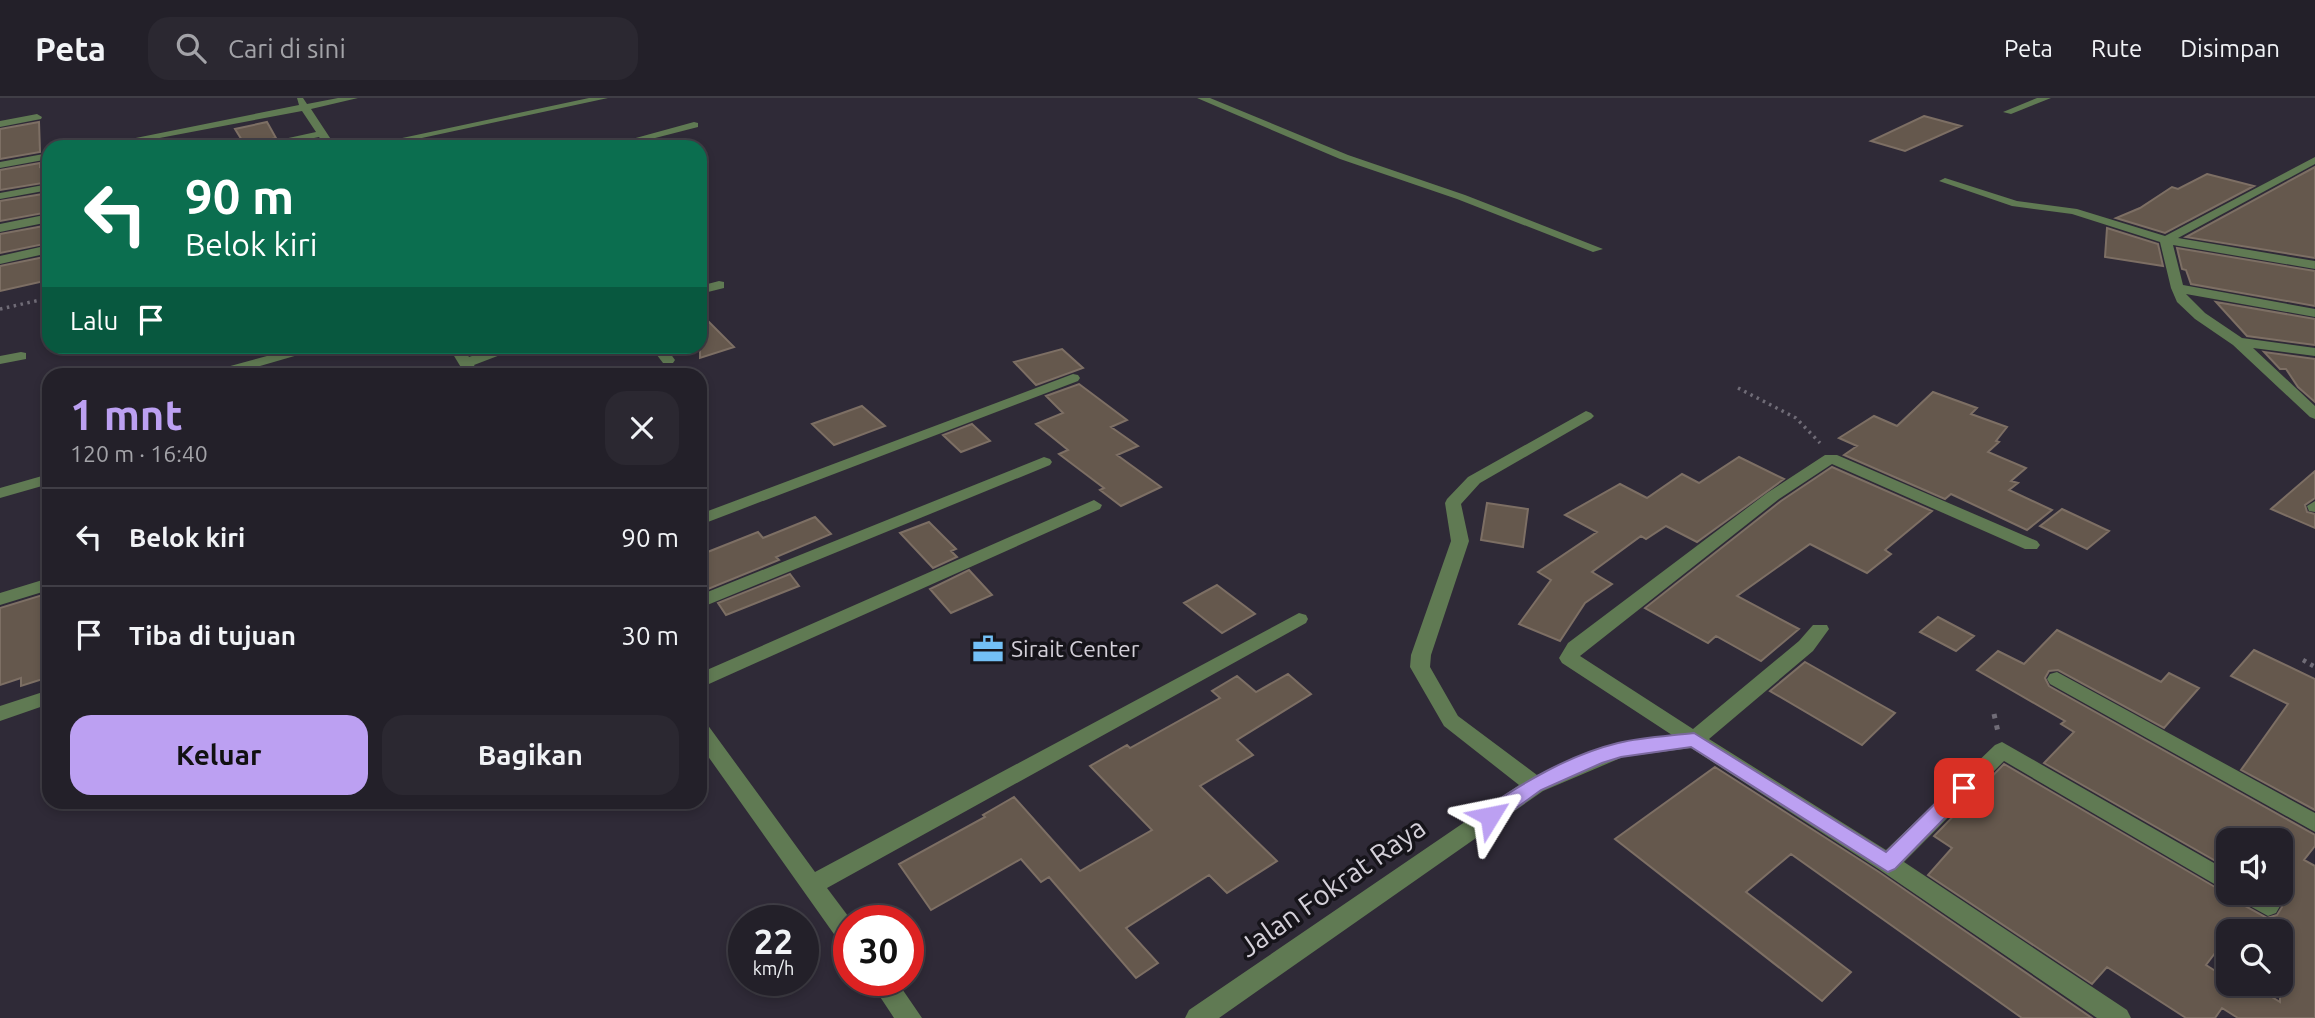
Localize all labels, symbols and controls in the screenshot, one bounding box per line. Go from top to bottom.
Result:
search box [148,17,638,80]
icon: search [172,29,210,67]
text: Peta [35,30,106,67]
text: Cari di sini [228,34,346,63]
text: Peta [2004,35,2053,62]
text: Rute [2091,35,2142,62]
text: Disimpan [2180,35,2280,62]
icon: left [70,168,161,259]
text: 90 m [185,168,294,223]
text: Belok kiri [185,226,317,262]
icon: arrive [132,301,170,339]
text: Lalu [70,306,118,335]
text: 1 mnt [70,391,183,438]
button: close [605,391,679,465]
text: 120 m · 16:40 [70,441,208,466]
icon: left [70,518,108,556]
text: Belok kiri [129,523,245,552]
text: 90 m [621,523,679,552]
icon: arrive [70,616,108,654]
text: Tiba di tujuan [129,621,296,650]
text: 30 m [621,621,679,650]
office icon: Sirait Center [971,632,1005,666]
place label: Sirait Center [1011,636,1140,661]
button: Keluar [70,715,368,795]
button: Bagikan [382,715,679,795]
pin [1934,758,1994,818]
icon: arrive [1945,769,1983,807]
position arrow [1453,779,1527,853]
street label: Jalan Fokrat Raya [1233,811,1431,962]
map controls [2216,828,2293,996]
button: sound [2216,828,2293,905]
speed limit sign: 30 [833,905,924,996]
button: search [2216,919,2293,996]
text: 22 [754,921,793,961]
text: km/h [753,958,794,978]

